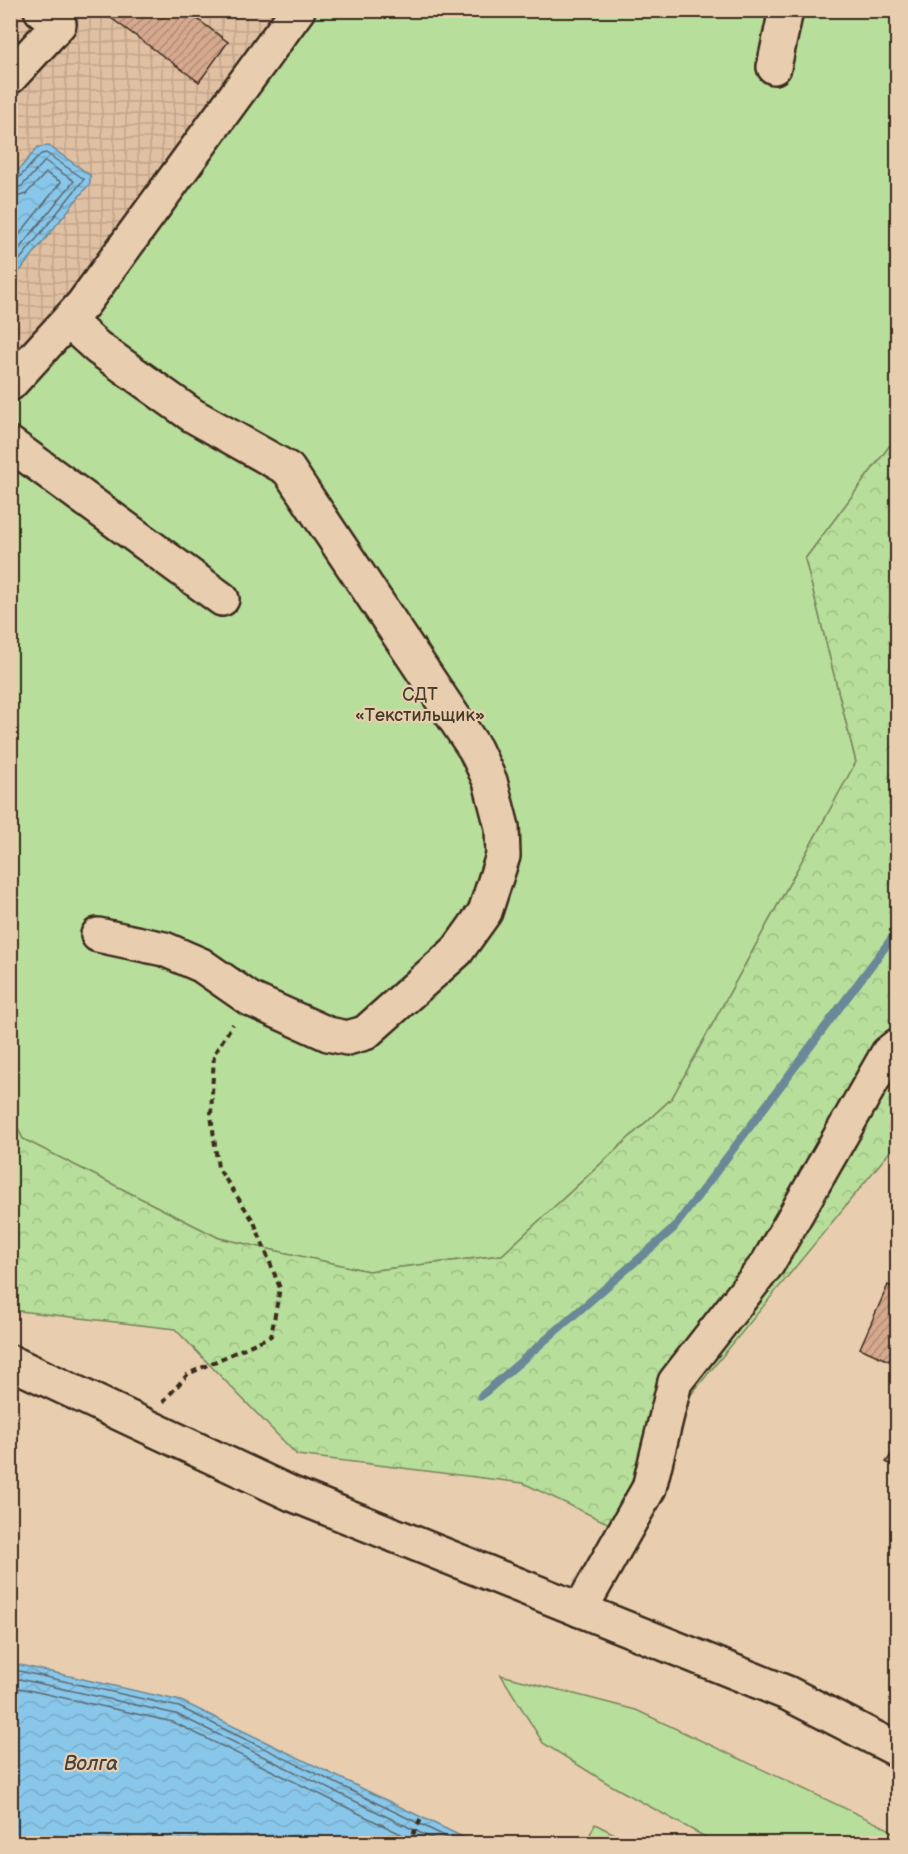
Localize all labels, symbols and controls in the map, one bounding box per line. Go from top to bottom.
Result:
park label: СДТ «Текстильщик» [355,684,485,726]
water label: Волга [64,1752,118,1776]

